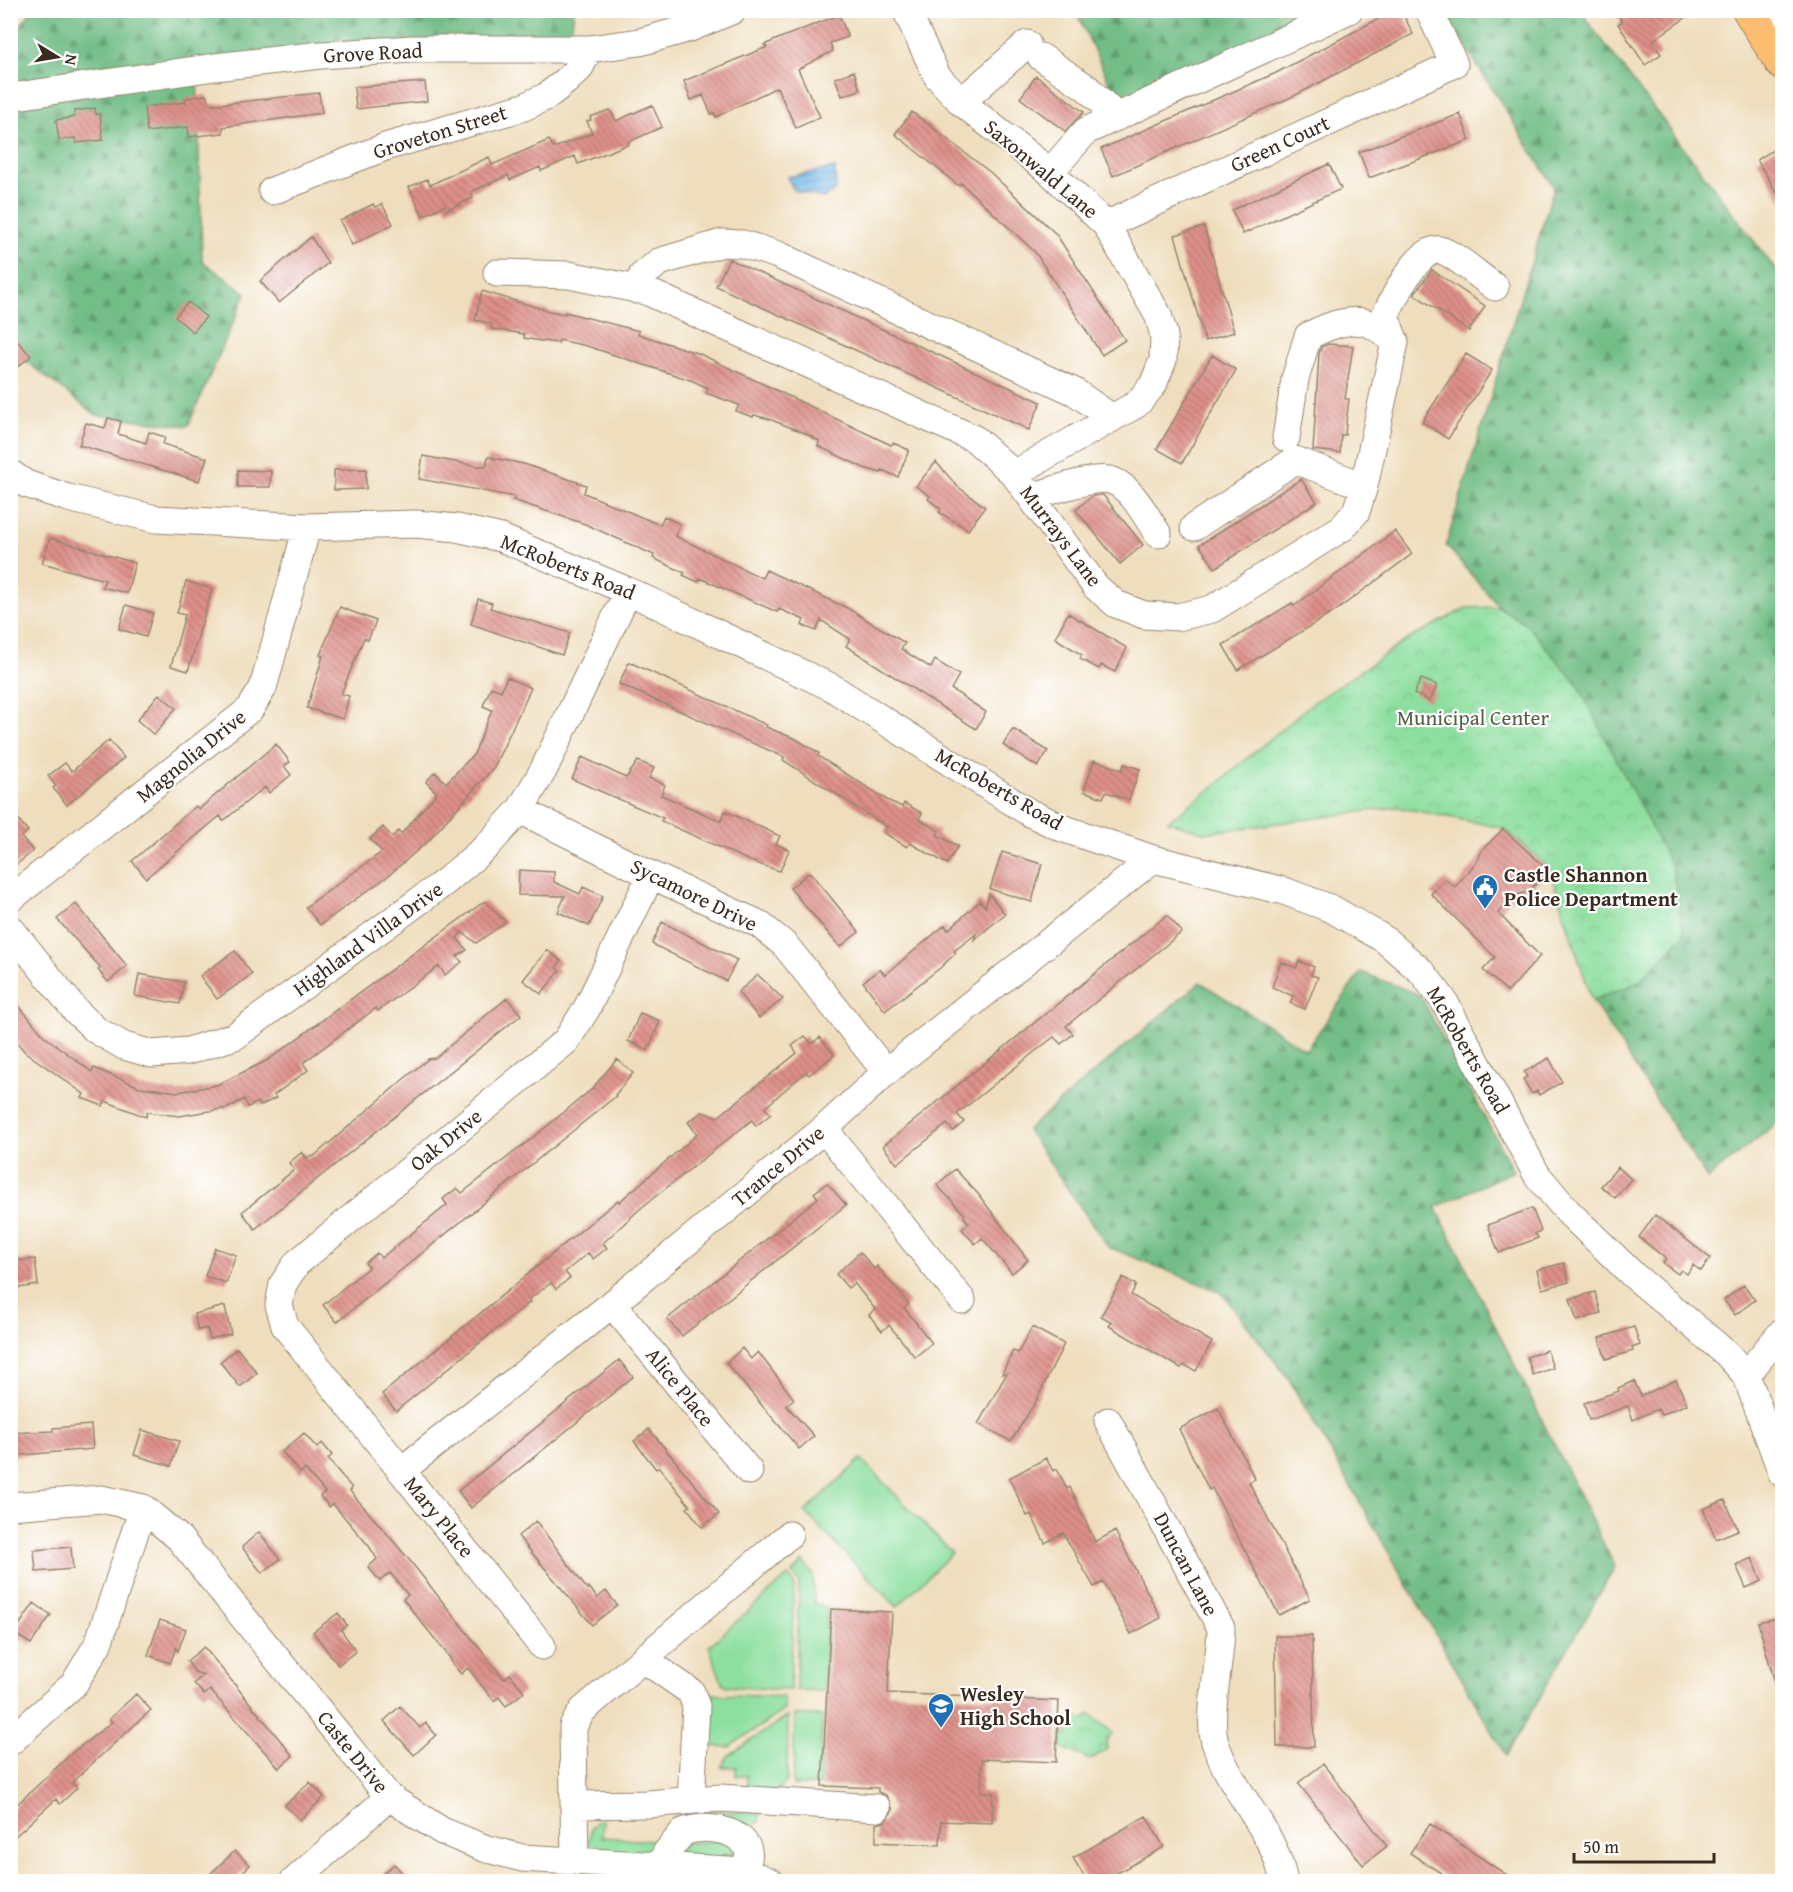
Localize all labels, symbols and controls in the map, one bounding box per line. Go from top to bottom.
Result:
north arrow [27,27,87,87]
street label: Grove Road [323,34,424,71]
text: N [59,52,85,68]
street label: Groveton Street [369,96,511,167]
street label: Green Court [1225,107,1335,180]
street label: Saxonwald Lane [977,111,1105,226]
street label: Murrays Lane [1013,478,1110,593]
street label: McRoberts Road [496,525,641,608]
street label: Magnolia Drive [129,701,252,810]
park label: Municipal Center [1397,702,1549,733]
street label: McRoberts Road [930,739,1070,838]
street label: Sycamore Drive [626,850,763,939]
place label: Castle Shannon Police Department [1504,859,1678,914]
public building icon: Castle Shannon Police Department [1470,872,1500,910]
street label: Highland Villa Drive [286,873,449,1004]
street label: McRoberts Road [1419,980,1518,1120]
street label: Oak Drive [403,1101,489,1178]
street label: Trance Drive [724,1117,831,1214]
street label: Alice Place [639,1340,722,1433]
street label: Mary Place [397,1469,482,1564]
street label: Duncan Lane [1146,1506,1227,1621]
place label: Wesley High School [960,1678,1071,1733]
school or university icon: Wesley High School [926,1691,956,1729]
street label: Caste Drive [310,1704,397,1800]
scale bar [1574,1826,1714,1864]
text: 50 m [1583,1833,1619,1860]

